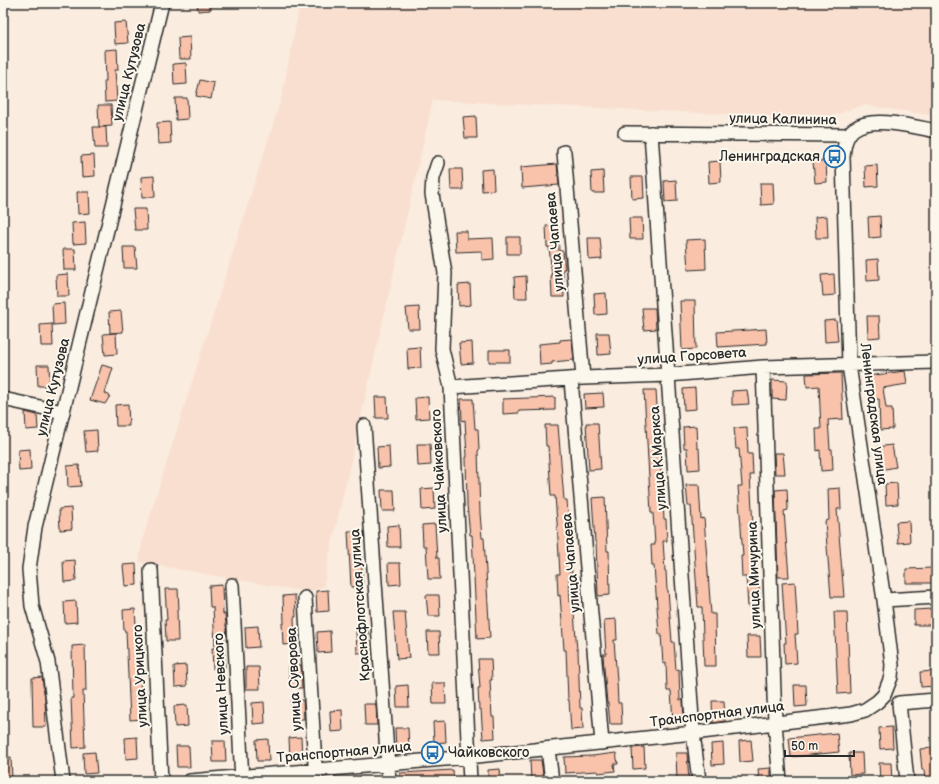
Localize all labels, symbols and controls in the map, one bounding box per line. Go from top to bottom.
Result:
street label: улица Кутузова [109,20,150,123]
street label: улица Калинина [729,110,838,128]
bus stop icon: Ленинградская [822,143,848,169]
place label: Ленинградская [718,148,820,165]
street label: улица Чапаева [542,191,568,292]
street label: улица Кутузова [33,335,74,438]
street label: Ленинградская улица [857,341,891,487]
street label: улица Горсовета [637,344,748,368]
street label: улица К.Маркса [646,405,670,511]
street label: улица Чайковского [427,409,451,533]
street label: улица Чапаева [558,512,584,613]
street label: улица Мичурина [744,520,764,629]
street label: Краснофлотская улица [346,528,374,682]
street label: улица Урицкого [129,624,151,728]
street label: улица Суворова [283,626,305,731]
street label: улица Невского [210,633,232,735]
street label: Транспортная улица [649,697,786,731]
scale bar [785,732,854,758]
street label: Транспортная улица [276,738,413,766]
bus stop icon: Чайковского [420,739,446,765]
text: 50 m [791,739,818,754]
place label: Чайковского [448,744,529,761]

